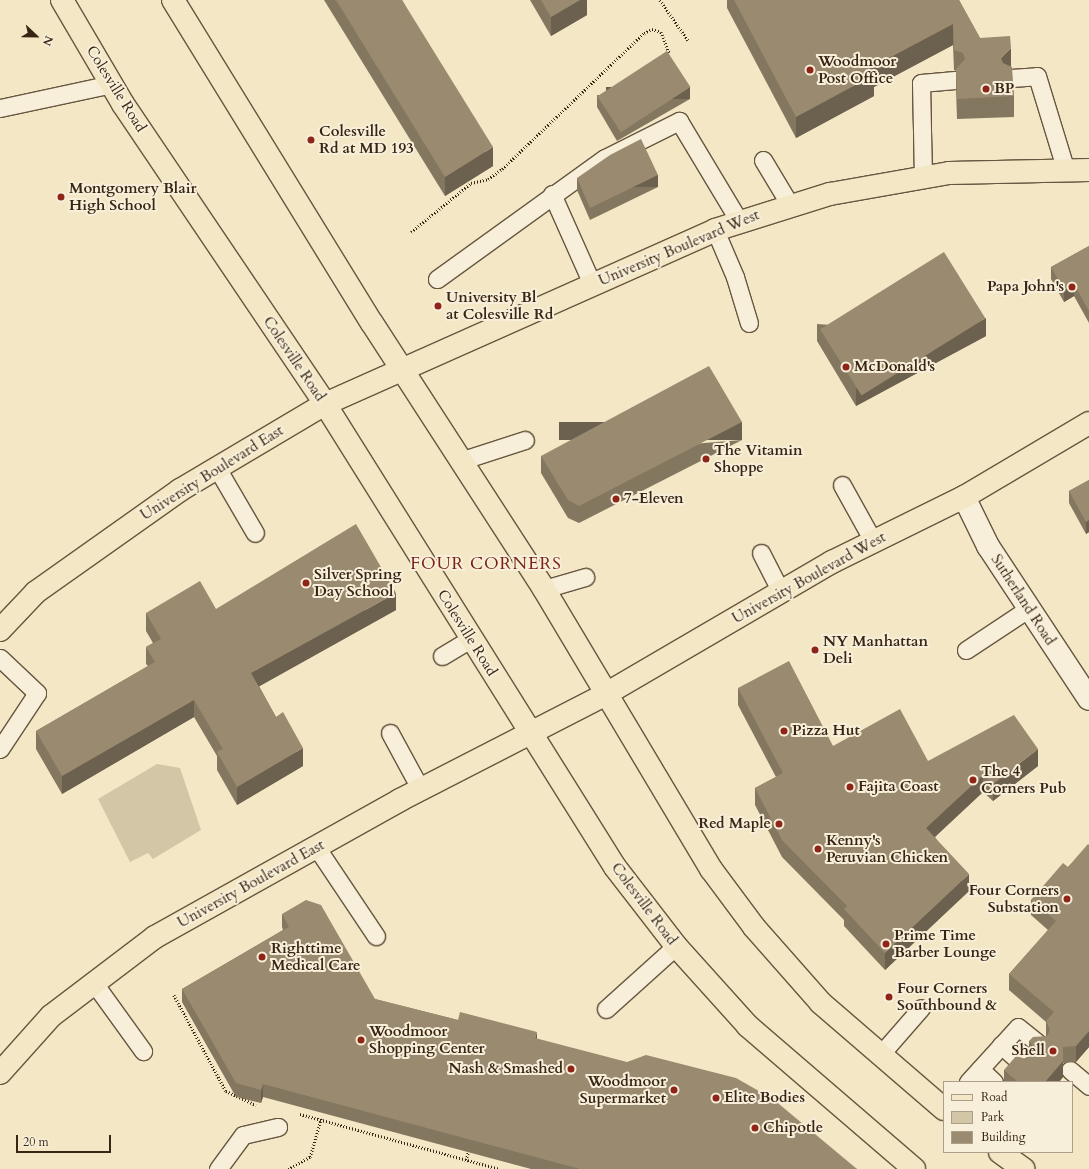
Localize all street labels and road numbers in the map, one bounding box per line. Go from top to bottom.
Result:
street label: Colesville Road [82,42,150,136]
street label: University Boulevard West [596,206,762,290]
street label: Colesville Road [259,313,329,405]
street label: University Boulevard East [137,422,287,524]
street label: University Boulevard West [729,528,889,628]
street label: Sutherland Road [987,551,1059,649]
street label: Colesville Road [433,586,501,680]
street label: University Boulevard East [174,836,328,932]
street label: Colesville Road [607,859,681,949]

